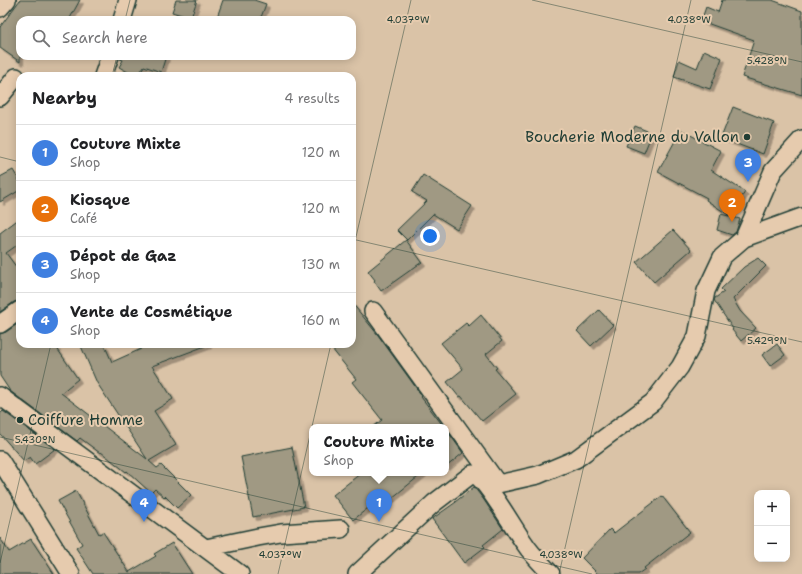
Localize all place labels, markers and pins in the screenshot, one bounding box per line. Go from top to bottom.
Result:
place label: Boucherie Moderne du Vallon [525,127,739,147]
marker: Boucherie Moderne du Vallon [742,132,752,142]
pin: 3 [735,149,761,182]
pin: 2 [719,189,745,222]
place label: Coiffure Homme [28,410,143,430]
marker: Coiffure Homme [15,415,25,425]
pin: 4 [131,489,157,522]
pin: 1 [366,489,392,522]

